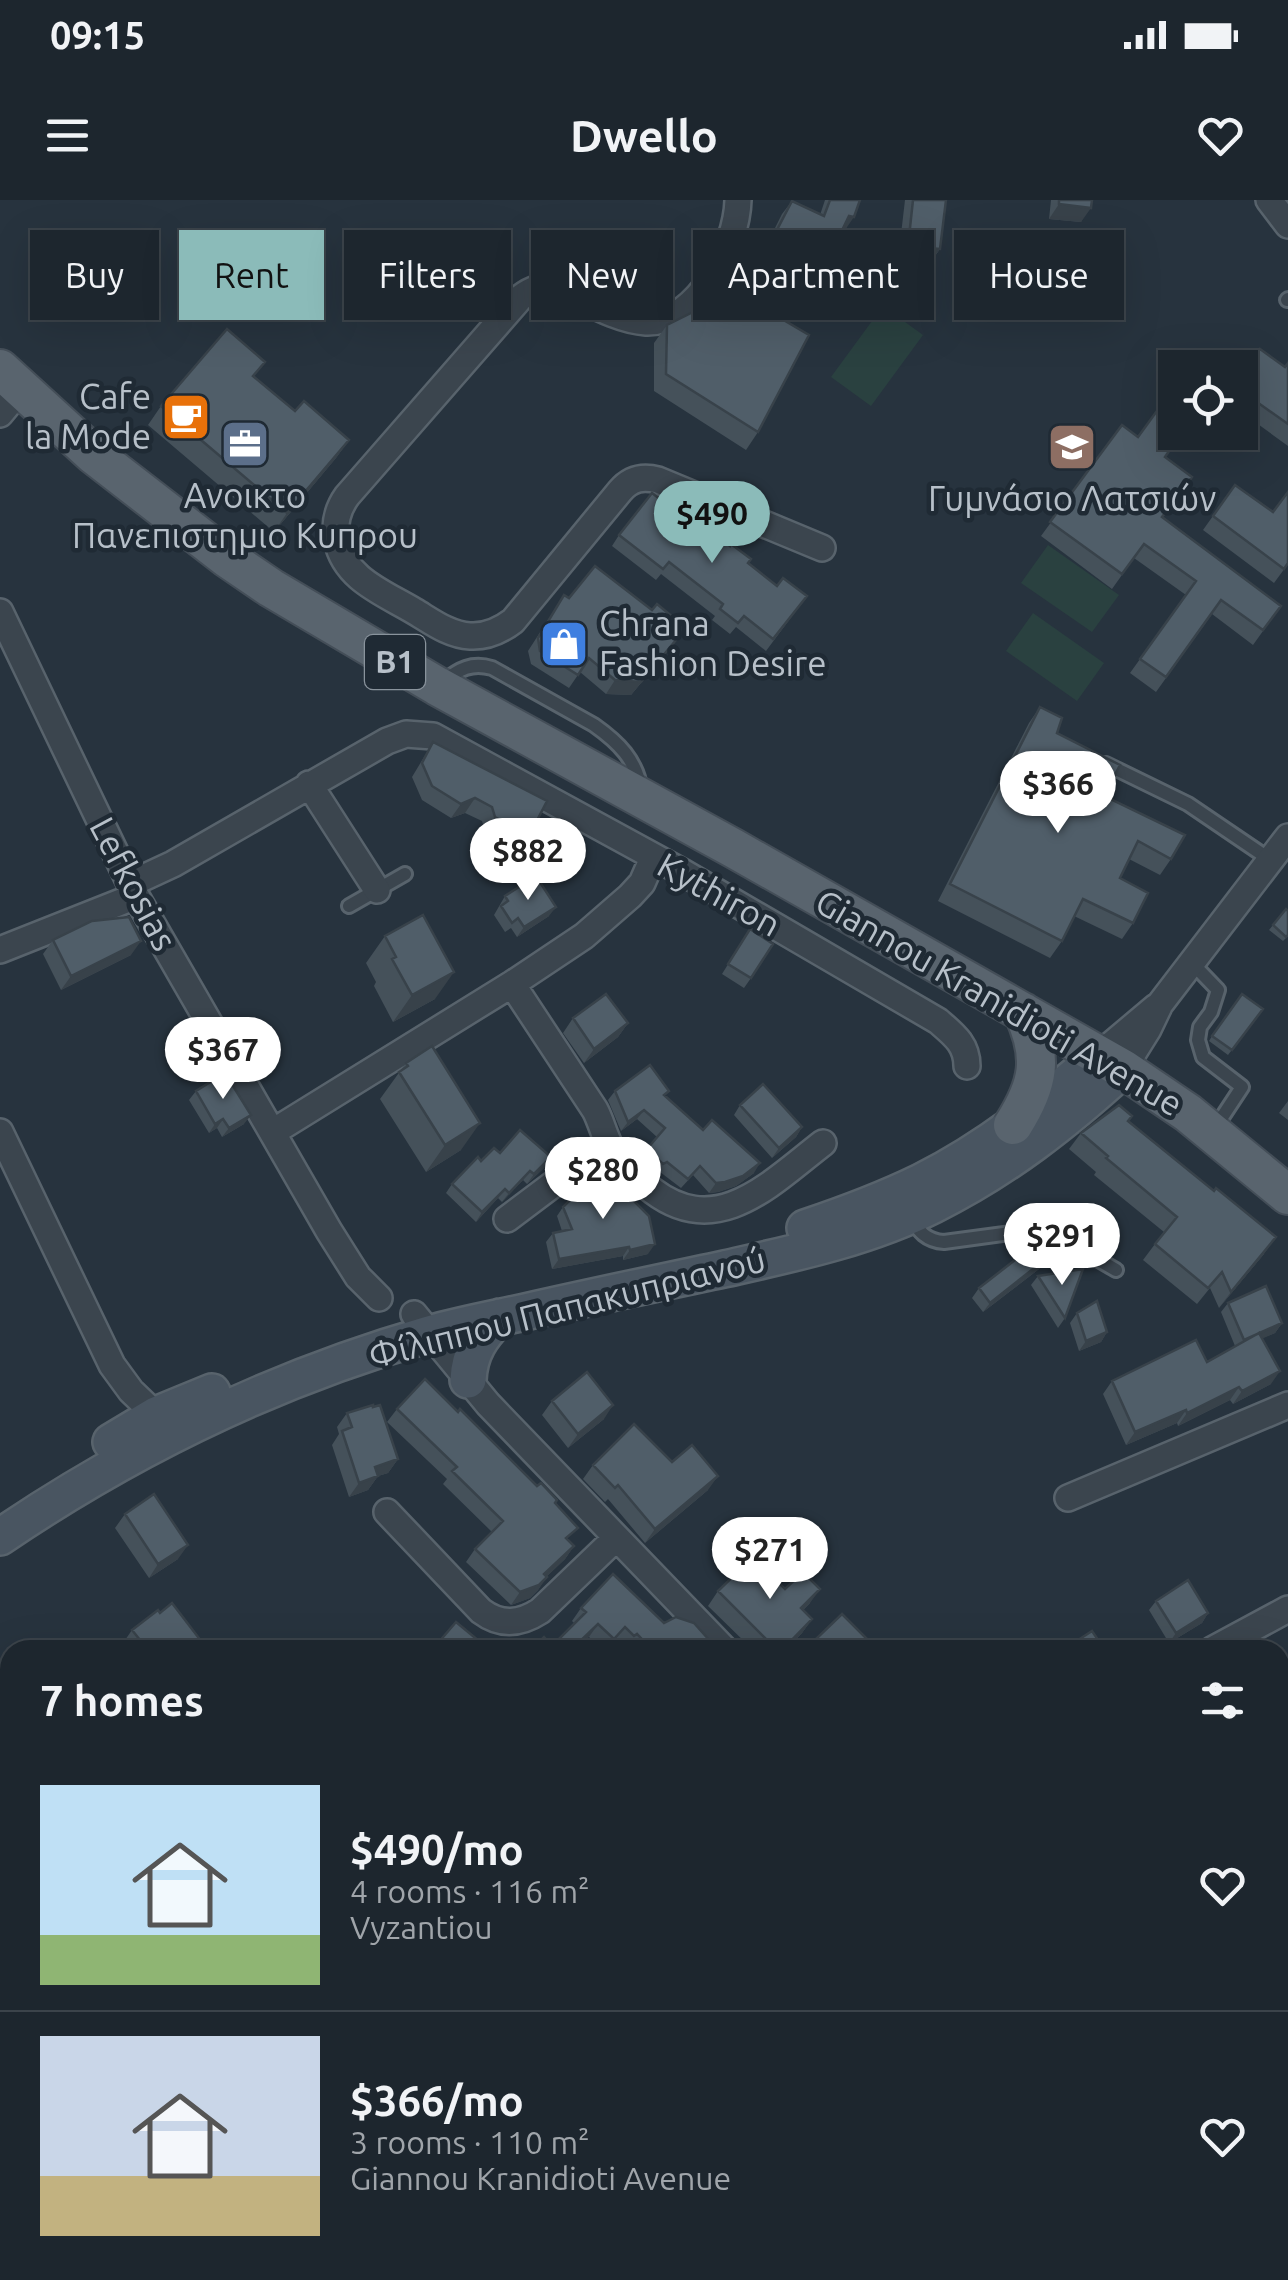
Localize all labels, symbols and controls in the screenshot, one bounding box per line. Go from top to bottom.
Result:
text: 09:15 [50,14,145,56]
icon: menu [40,108,95,163]
icon: heart [1193,108,1248,163]
text: Dwello [570,110,718,161]
chip: Buy [30,230,159,320]
chip: Rent [179,230,324,320]
chip: Filters [344,230,511,320]
chip: New [531,230,673,320]
chip: Apartment [693,230,934,320]
chip: House [954,230,1124,320]
map controls [1158,350,1258,450]
button: locate [1158,350,1258,450]
place label: Cafe la Mode [25,376,151,456]
cafe icon: Cafe la Mode [160,391,212,443]
office icon: Ανοικτο Πανεπιστημιο Κυπρου [219,418,271,470]
school or university icon: Γυμνάσιο Λατσιών [1046,421,1098,473]
place label: Ανοικτο Πανεπιστημιο Κυπρου [72,475,418,555]
place label: Γυμνάσιο Λατσιών [928,478,1216,518]
pin: $490 [653,481,771,566]
text: $490 [676,495,748,531]
place label: Chrana Fashion Desire [599,603,827,683]
shop icon: Chrana Fashion Desire [538,618,590,670]
road number: B1 [365,635,425,689]
pin: $366 [999,751,1117,836]
text: $366 [1022,765,1094,801]
street label: Lefkosias [82,810,186,957]
pin: $882 [469,818,587,903]
text: $882 [492,832,564,868]
street label: Kythiron [651,844,788,944]
street label: Giannou Kranidioti Avenue [809,881,1190,1124]
pin: $367 [164,1017,282,1102]
text: $367 [187,1031,259,1067]
pin: $280 [544,1137,662,1222]
text: $280 [567,1151,639,1187]
pin: $291 [1003,1203,1121,1288]
text: $291 [1026,1217,1098,1253]
street label: Φίλιππου Παπακυπριανού [364,1238,769,1376]
pin: $271 [711,1517,829,1602]
text: $271 [734,1531,806,1567]
icon: filters [1195,1673,1250,1728]
text: 7 homes [40,1677,204,1724]
icon: home [120,1825,240,1945]
text: $490/mo [350,1826,524,1873]
icon: heart [1195,1858,1250,1913]
text: 4 rooms · 116 m² [350,1873,590,1909]
text: Vyzantiou [350,1909,493,1945]
icon: home [120,2076,240,2196]
text: $366/mo [350,2077,524,2124]
icon: heart [1195,2109,1250,2164]
text: 3 rooms · 110 m² [350,2124,590,2160]
text: Giannou Kranidioti Avenue [350,2160,731,2196]

